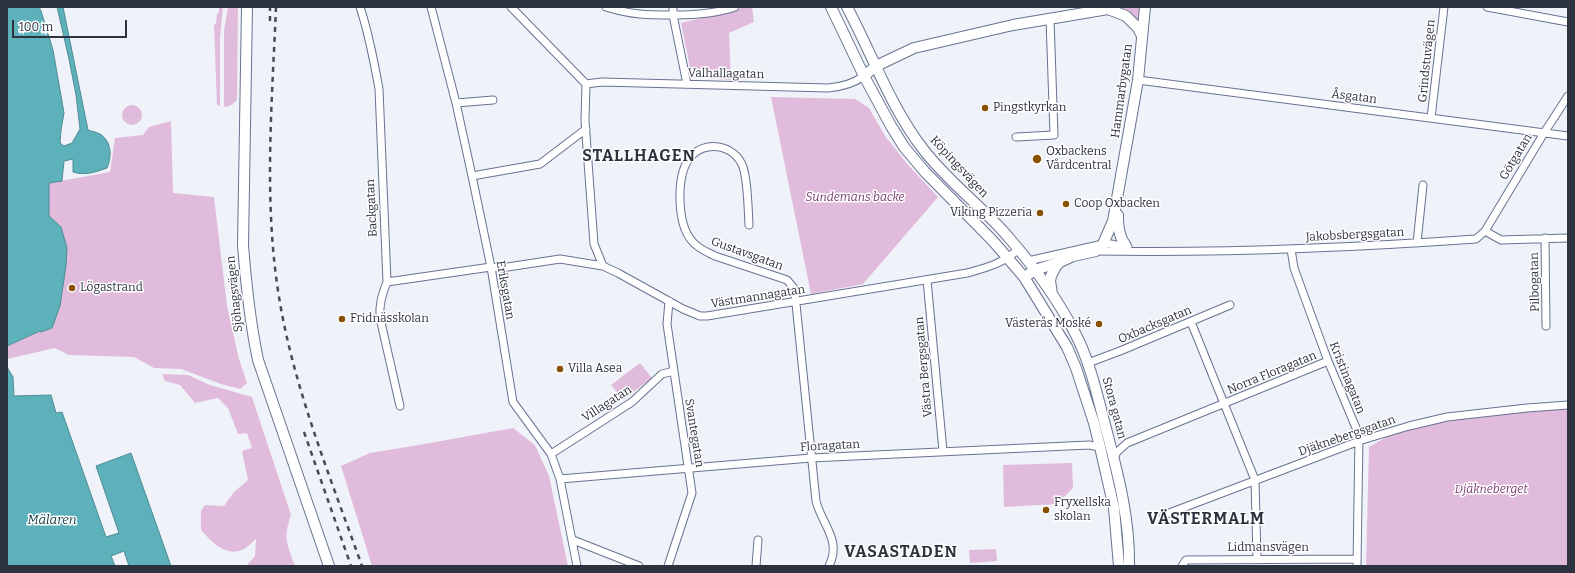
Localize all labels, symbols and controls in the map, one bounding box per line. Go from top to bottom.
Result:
scale bar [14,12,129,38]
street label: Grindstuvägen [1416,19,1438,103]
text: 100 m [19,20,53,34]
street label: Hammarbygatan [1108,43,1136,139]
street label: Valhallagatan [688,66,764,82]
street label: Åsgatan [1331,87,1377,107]
place label: Pingstkyrkan [993,101,1066,115]
marker: Pingstkyrkan [980,103,990,113]
street label: Götgatan [1497,131,1535,183]
street label: Köpingsvägen [927,133,991,201]
place label: Oxbackens Vårdcentral [1046,145,1111,173]
district label: STALLHAGEN [582,147,696,167]
marker: Oxbackens Vårdcentral [1031,153,1043,165]
street label: Backgatan [363,179,381,237]
park label: Sundemans backe [805,191,905,205]
place label: Coop Oxbacken [1074,197,1160,211]
marker: Coop Oxbacken [1061,199,1071,209]
place label: Viking Pizzeria [950,206,1032,220]
marker: Viking Pizzeria [1035,208,1045,218]
street label: Jakobsbergsgatan [1305,225,1405,245]
street label: Gustavsgatan [709,234,785,274]
street label: Pilbogatan [1527,252,1543,312]
street label: Sjöhagsvägen [224,255,246,333]
street label: Eriksgatan [493,259,517,321]
place label: Lögastrand [80,281,143,295]
street label: Västmannagatan [710,282,806,312]
marker: Lögastrand [67,283,77,293]
street label: Oxbacksgatan [1116,303,1194,347]
place label: Fridnässkolan [350,312,429,326]
marker: Fridnässkolan [337,314,347,324]
street label: Västra Bergsgatan [912,316,936,418]
place label: Västerås Moské [1005,317,1091,331]
marker: Västerås Moské [1094,319,1104,329]
street label: Kristinagatan [1326,340,1368,416]
street label: Norra Floragatan [1225,348,1319,398]
place label: Villa Asea [568,362,622,376]
marker: Villa Asea [555,364,565,374]
street label: Stora gatan [1099,375,1129,441]
street label: Villagatan [580,383,634,425]
street label: Svantegatan [681,398,707,468]
street label: Djäknebergsgatan [1297,413,1397,459]
street label: Floragatan [800,437,860,455]
park label: Djäkneberget [1454,483,1528,497]
place label: Fryxellska skolan [1054,496,1111,524]
marker: Fryxellska skolan [1041,505,1051,515]
district label: VÄSTERMALM [1147,510,1265,530]
water label: Mälaren [27,512,77,528]
street label: Lidmansvägen [1227,541,1309,555]
district label: VASASTADEN [844,543,958,563]

